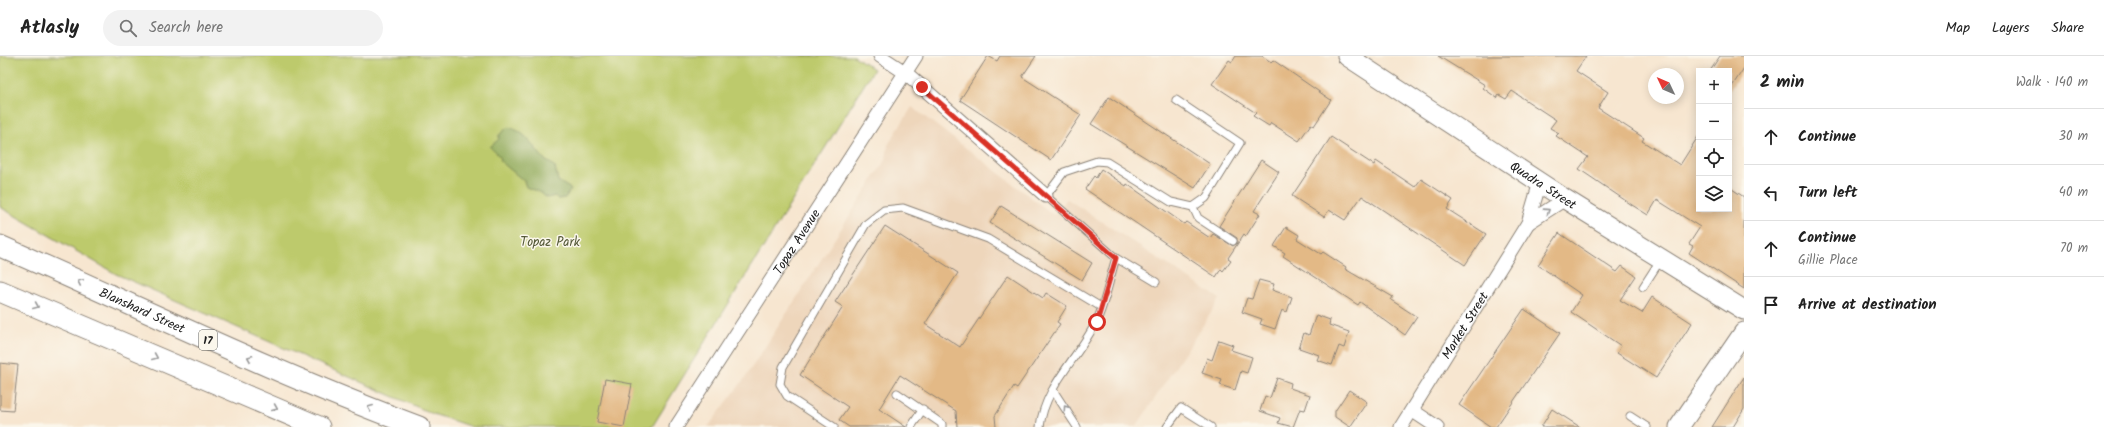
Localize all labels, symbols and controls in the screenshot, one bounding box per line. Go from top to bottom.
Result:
search box [103,10,383,46]
text: Atlasly [20,13,79,43]
text: Search here [149,16,223,40]
icon: search [117,17,139,39]
text: Map [1946,17,1970,39]
text: Layers [1992,17,2030,39]
text: Share [2052,17,2084,39]
north arrow [1648,68,1684,104]
map controls [1696,68,1732,212]
button: + [1696,68,1732,104]
text: 2 min [1760,69,1804,96]
text: Walk · 140 m [2016,72,2088,93]
route end [913,78,931,96]
button: − [1696,104,1732,140]
text: Continue [1798,125,1856,149]
icon: ahead [1760,126,1782,148]
text: 30 m [2059,126,2088,147]
button: locate [1696,140,1732,176]
street label: Quadra Street [1505,157,1581,216]
button: layers [1696,176,1732,212]
text: Turn left [1798,181,1858,205]
icon: left [1760,182,1782,204]
text: 40 m [2059,182,2088,203]
street label: Topaz Avenue [768,205,826,279]
one-way arrow [1543,208,1550,216]
text: Continue [1798,226,1856,250]
park label: Topaz Park [520,232,581,253]
icon: ahead [1760,238,1782,260]
text: 70 m [2060,238,2088,259]
text: Gillie Place [1798,250,1858,271]
one-way arrow [76,279,84,287]
street label: Blanshard Street [95,283,189,340]
street label: Market Street [1437,287,1495,364]
text: Arrive at destination [1798,293,1937,317]
icon: arrive [1760,294,1782,316]
one-way arrow [31,301,39,309]
route start [1088,313,1106,331]
road number: 17 [199,330,217,350]
one-way arrow [151,352,159,360]
one-way arrow [246,355,254,363]
one-way arrow [271,404,278,412]
one-way arrow [366,405,374,413]
one-way arrow [1063,405,1071,412]

